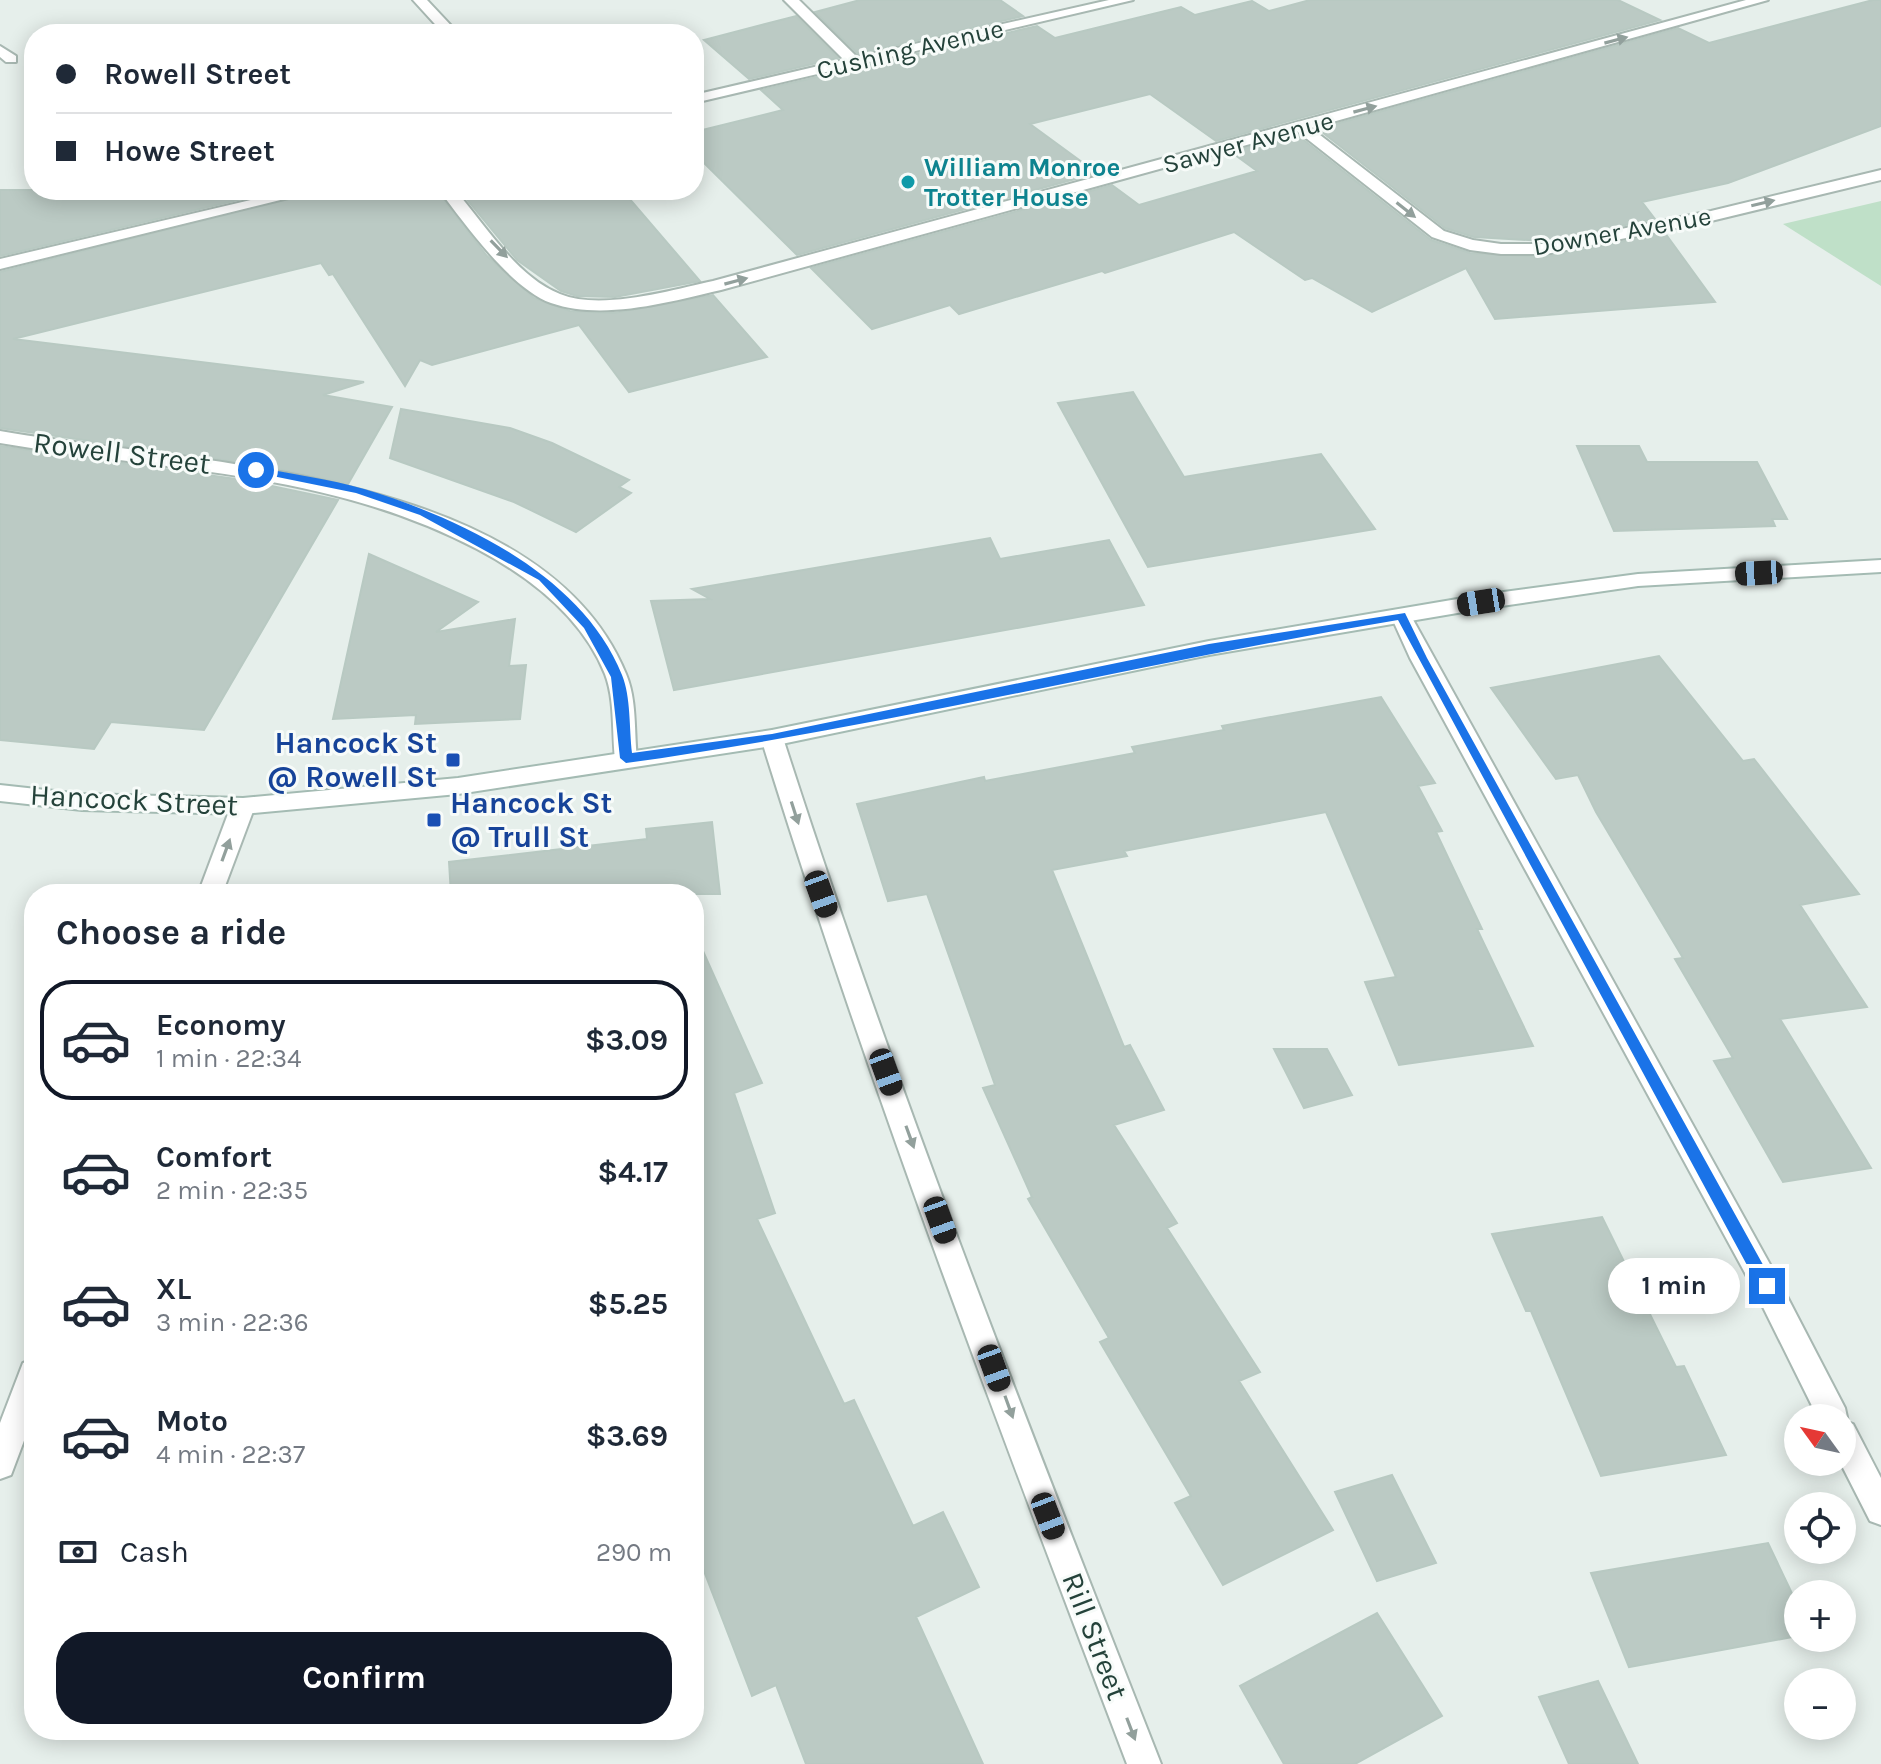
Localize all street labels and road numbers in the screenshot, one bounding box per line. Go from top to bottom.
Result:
street label: Cushing Avenue [814,13,1007,86]
street label: Sawyer Avenue [1159,105,1337,180]
street label: Downer Avenue [1531,201,1714,262]
street label: Rowell Street [31,424,213,482]
street label: Hancock Street [29,777,239,823]
street label: Rill Street [1054,1567,1136,1705]

